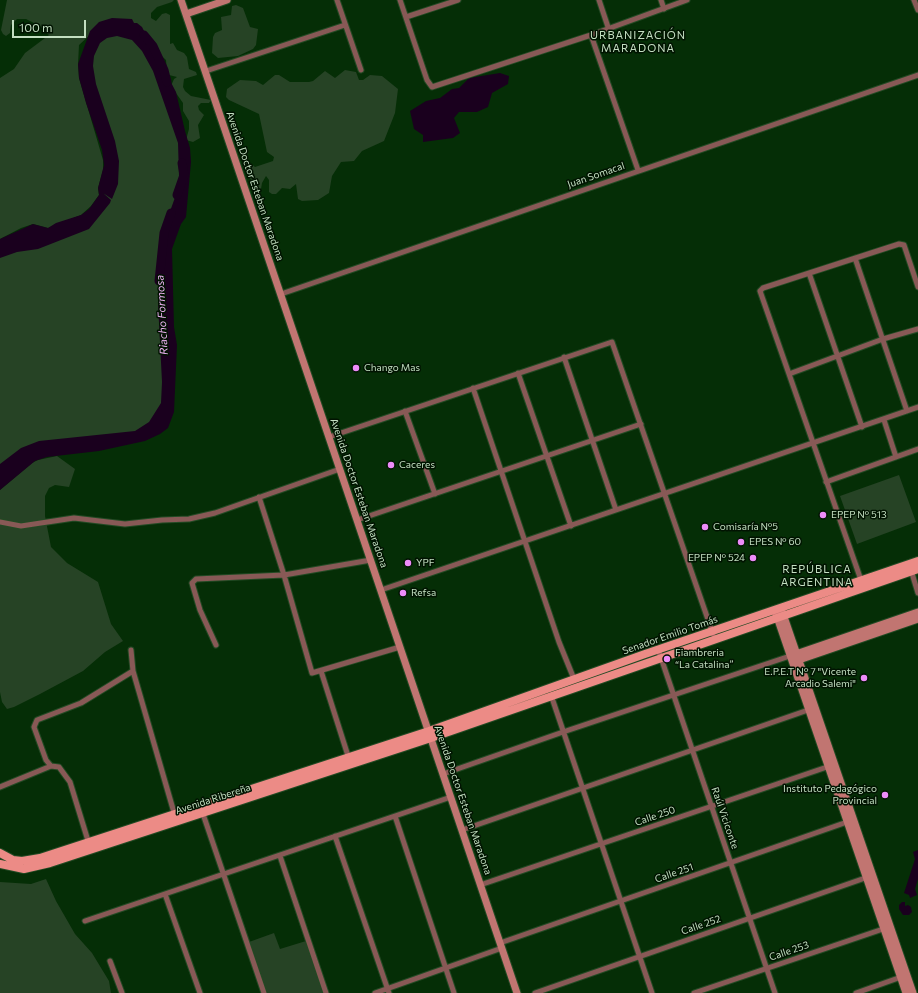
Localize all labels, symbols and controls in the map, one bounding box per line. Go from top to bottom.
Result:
scale bar [14,12,88,38]
text: 100 m [19,20,53,34]
district label: URBANIZACIÓN MARADONA [590,28,686,54]
street label: Avenida Doctor Esteban Maradona [224,110,286,262]
street label: Juan Somacal [566,160,626,190]
water label: Riacho Formosa [153,275,171,355]
place label: Chango Mas [364,362,420,374]
marker: Chango Mas [351,363,361,373]
street label: Avenida Doctor Esteban Maradona [328,417,390,569]
place label: Caceres [399,459,435,471]
marker: Caceres [386,460,396,470]
place label: EPEP Nº 513 [831,509,887,521]
marker: EPEP Nº 513 [818,510,828,520]
place label: Comisaría Nº5 [713,521,778,533]
marker: Comisaría Nº5 [700,522,710,532]
place label: EPES Nº 60 [749,536,801,548]
marker: EPES Nº 60 [736,537,746,547]
place label: EPEP Nº 524 [688,552,745,564]
marker: EPEP Nº 524 [748,553,758,563]
place label: YPF [416,557,435,569]
marker: YPF [403,558,413,568]
district label: REPÚBLICA ARGENTINA [781,562,853,588]
place label: Refsa [411,587,436,599]
marker: Refsa [398,588,408,598]
street label: Senador Emilio Tomás [621,613,719,657]
place label: Fiambreria “La Catalina” [675,647,733,670]
marker: Fiambreria “La Catalina” [662,654,672,664]
place label: E.P.E.T N° 7 "Vicente Arcadio Salemi" [764,666,856,690]
marker: E.P.E.T N° 7 "Vicente Arcadio Salemi" [859,673,869,683]
street label: Avenida Doctor Esteban Maradona [432,724,494,876]
street label: Avenida Ribereña [174,781,252,817]
place label: Instituto Pedagógico Provincial [783,783,877,806]
street label: Raúl Viciconte [709,785,741,851]
marker: Instituto Pedagógico Provincial [880,790,890,800]
street label: Calle 250 [633,803,677,829]
street label: Calle 251 [653,861,695,885]
street label: Calle 252 [680,913,722,937]
street label: Calle 253 [768,939,810,963]

